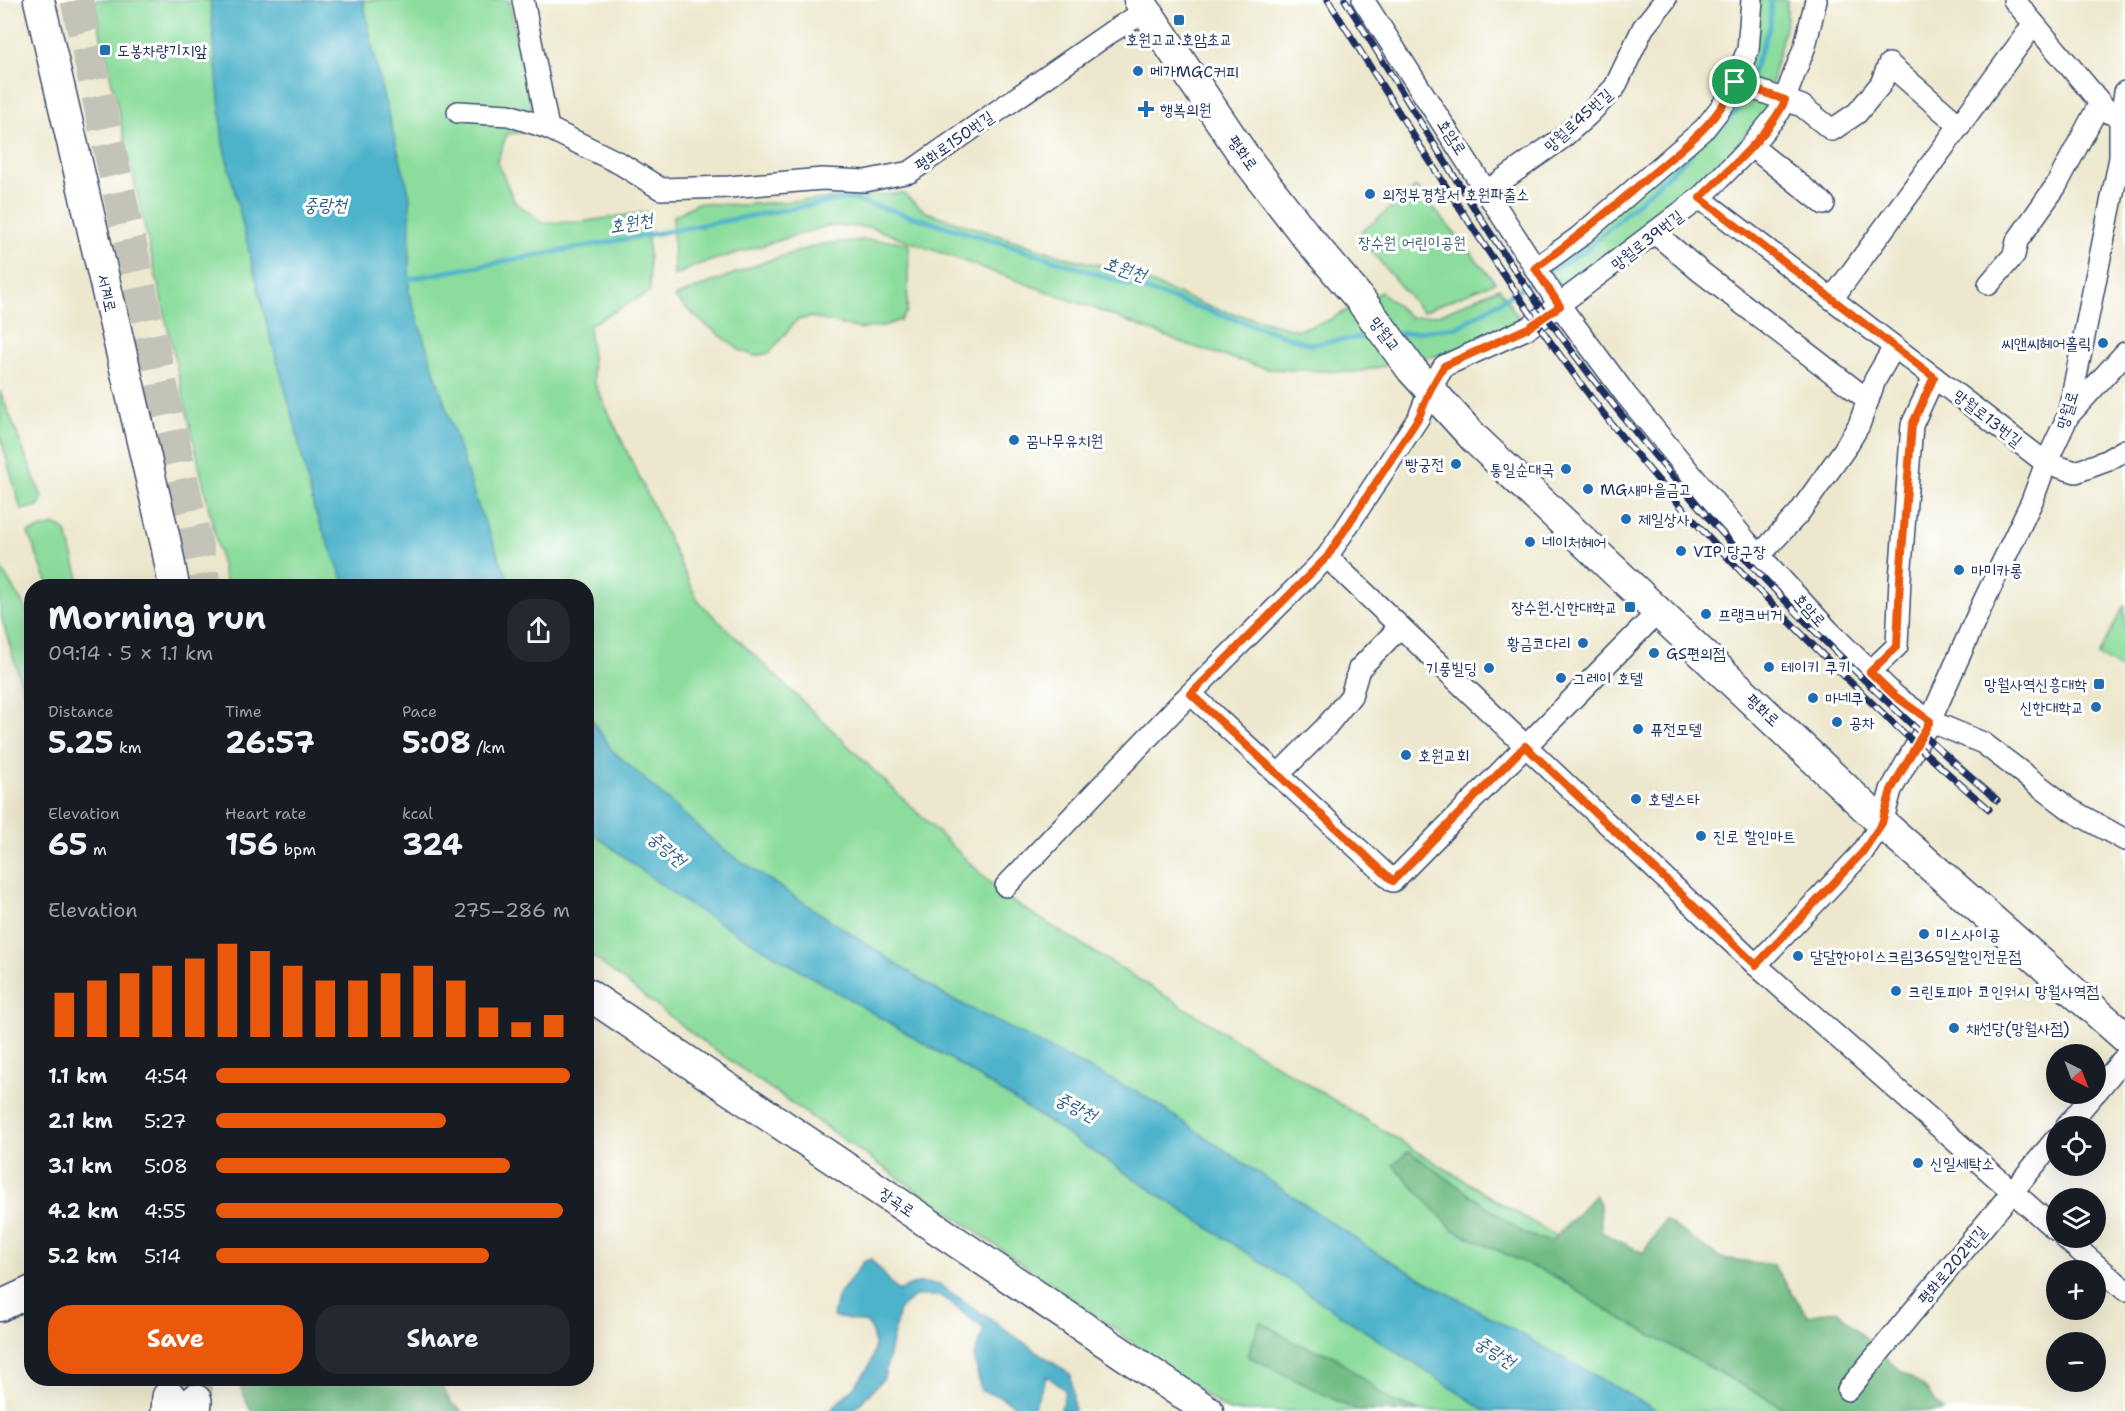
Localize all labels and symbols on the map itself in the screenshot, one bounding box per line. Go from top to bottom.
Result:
marker: 호원고교.호암초교 [1172,13,1186,27]
place label: 호원고교.호암초교 [1125,29,1233,50]
place label: 도봉차량기지앞 [117,40,207,61]
marker: 도봉차량기지앞 [98,43,112,57]
pin [1709,56,1760,107]
place label: 메가MGC커피 [1150,61,1239,82]
marker: 메가MGC커피 [1131,64,1145,78]
street label: 망월로45번길 [1539,84,1617,156]
place label: 행복의원 [1160,99,1212,120]
marker: 행복의원 [1137,100,1155,118]
street label: 평화로150번길 [910,106,998,176]
street label: 호암로 [1433,115,1471,159]
street label: 평화로 [1223,131,1263,175]
place label: 의정부경찰서 호원파출소 [1382,184,1529,205]
marker: 의정부경찰서 호원파출소 [1363,187,1377,201]
water label: 중랑천 [303,193,348,217]
street label: 망월로39번길 [1607,205,1687,275]
water label: 호원천 [608,207,656,239]
park label: 장수원 어린이공원 [1358,232,1466,253]
water label: 호원천 [1101,251,1151,288]
street label: 서계로 [92,272,122,314]
street label: 망월교 [1365,312,1405,356]
place label: 씨앤씨헤어홀릭 [2001,333,2091,354]
marker: 씨앤씨헤어홀릭 [2096,336,2110,350]
street label: 망월로13번길 [1949,385,2027,451]
street label: 망월로 [2051,388,2083,432]
place label: 꿈나무유치원 [1026,430,1103,451]
marker: 꿈나무유치원 [1007,433,1021,447]
place label: 빵궁전 [1405,454,1444,475]
marker: 빵궁전 [1449,457,1463,471]
place label: 통일순대국 [1490,459,1554,480]
marker: 통일순대국 [1559,462,1573,476]
place label: MG새마을금고 [1600,479,1692,500]
marker: MG새마을금고 [1581,482,1595,496]
place label: 제일상사 [1638,509,1690,530]
marker: 제일상사 [1619,512,1633,526]
place label: 네이처헤어 [1542,532,1606,553]
marker: 네이처헤어 [1523,535,1537,549]
place label: VIP 당구장 [1693,541,1766,562]
marker: VIP 당구장 [1674,544,1688,558]
place label: 마미카롱 [1971,560,2023,581]
marker: 마미카롱 [1952,563,1966,577]
street label: 호암로 [1789,589,1831,631]
place label: 장수원.신한대학교 [1511,597,1618,618]
marker: 장수원.신한대학교 [1623,600,1637,614]
place label: 프랭크버거 [1718,604,1782,625]
marker: 프랭크버거 [1699,607,1713,621]
place label: 황금코다리 [1507,633,1571,654]
marker: 황금코다리 [1576,636,1590,650]
place label: GS편의점 [1666,643,1726,664]
marker: GS편의점 [1647,646,1661,660]
place label: 테이키 쿠키 [1781,657,1851,678]
place label: 기풍빌딩 [1426,658,1477,679]
marker: 테이키 쿠키 [1762,660,1776,674]
marker: 기풍빌딩 [1482,661,1496,675]
place label: 그레이 호텔 [1573,668,1643,689]
marker: 그레이 호텔 [1554,671,1568,685]
place label: 망월사역신흥대학 [1984,674,2087,695]
marker: 망월사역신흥대학 [2092,677,2106,691]
place label: 마네쿠 [1825,688,1864,709]
street label: 평화로 [1742,689,1784,731]
marker: 마네쿠 [1806,691,1820,705]
place label: 신한대학교 [2020,697,2084,718]
marker: 신한대학교 [2089,700,2103,714]
place label: 공차 [1849,712,1875,733]
marker: 공차 [1830,715,1844,729]
place label: 퓨전모텔 [1650,719,1702,740]
marker: 퓨전모텔 [1631,722,1645,736]
place label: 호원교회 [1418,745,1470,766]
marker: 호원교회 [1399,748,1413,762]
place label: 호텔스타 [1648,789,1700,810]
marker: 호텔스타 [1629,792,1643,806]
water label: 중랑천 [643,826,692,873]
place label: 진로 할인마트 [1713,826,1796,847]
marker: 진로 할인마트 [1694,829,1708,843]
place label: 미스사이공 [1936,924,2000,945]
marker: 미스사이공 [1917,927,1931,941]
place label: 달달한아이스크림365일할인전문점 [1810,946,2021,967]
marker: 달달한아이스크림365일할인전문점 [1791,949,1805,963]
place label: 크린토피아 코인워시 망월사역점 [1908,981,2099,1002]
marker: 크린토피아 코인워시 망월사역점 [1889,984,1903,998]
place label: 채선당(망월사점) [1966,1018,2070,1039]
marker: 채선당(망월사점) [1947,1021,1961,1035]
north arrow [2046,1044,2106,1104]
water label: 중랑천 [1051,1086,1102,1128]
place label: 신일세탁소 [1930,1153,1994,1174]
marker: 신일세탁소 [1911,1156,1925,1170]
street label: 장곡로 [875,1182,919,1222]
street label: 평화로202번길 [1913,1221,1991,1309]
water label: 중랑천 [1470,1330,1521,1374]

